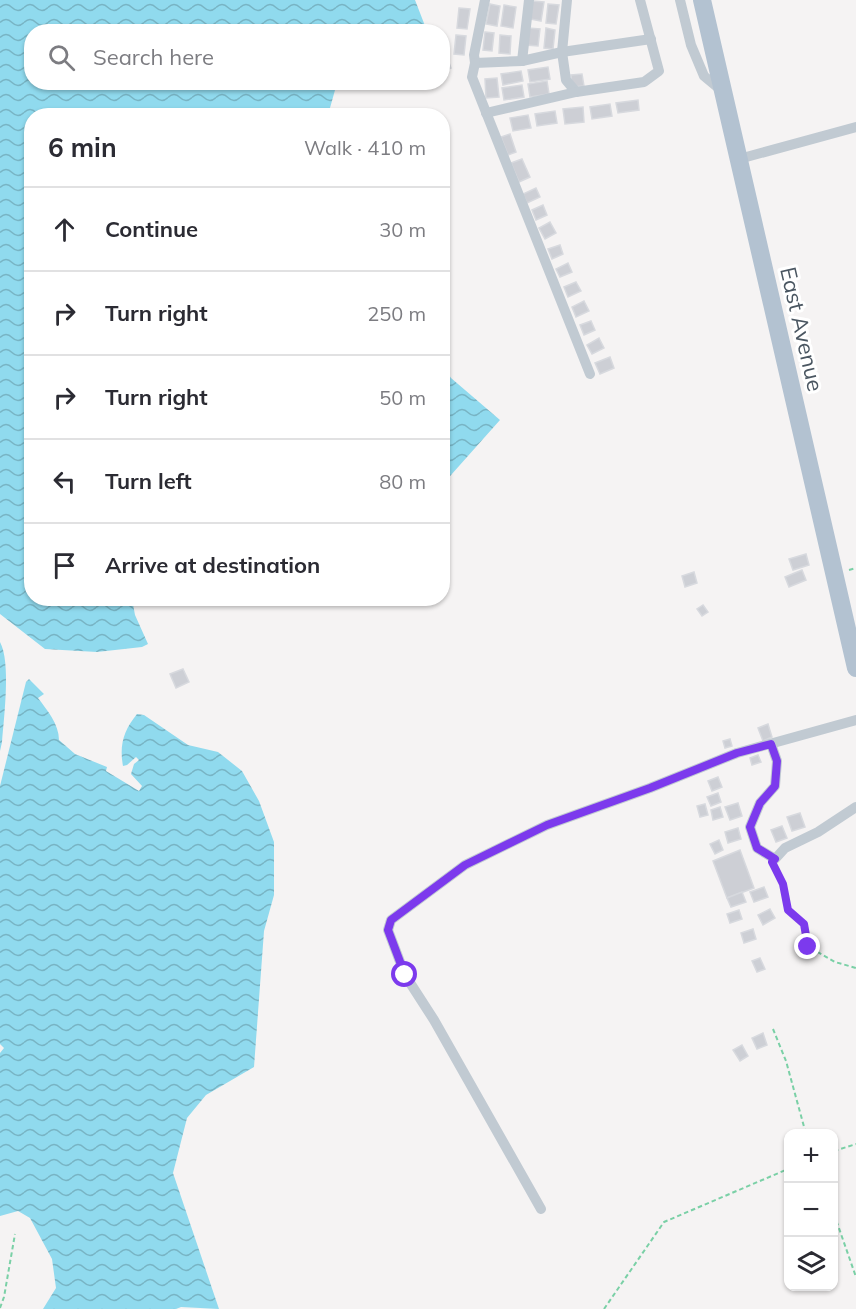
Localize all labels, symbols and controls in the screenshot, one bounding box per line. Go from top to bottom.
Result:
search box [24,24,450,90]
icon: search [45,41,78,74]
text: Search here [93,43,214,71]
text: 6 min [48,131,117,164]
text: Walk · 410 m [304,135,426,160]
icon: ahead [48,213,81,246]
text: Continue [105,215,198,243]
text: 30 m [379,217,426,242]
street label: East Avenue [774,264,830,394]
icon: right [48,297,81,330]
text: Turn right [105,299,208,327]
text: 250 m [367,301,426,326]
icon: right [48,381,81,414]
text: Turn right [105,383,208,411]
text: 50 m [379,385,426,410]
icon: left [48,465,81,498]
text: Turn left [105,467,192,495]
text: 80 m [379,469,426,494]
icon: arrive [48,549,81,582]
text: Arrive at destination [105,551,320,579]
route end [794,933,820,959]
route start [391,961,417,987]
map controls [784,1129,838,1291]
button: + [784,1129,838,1183]
button: − [784,1183,838,1237]
button: layers [784,1237,838,1291]

